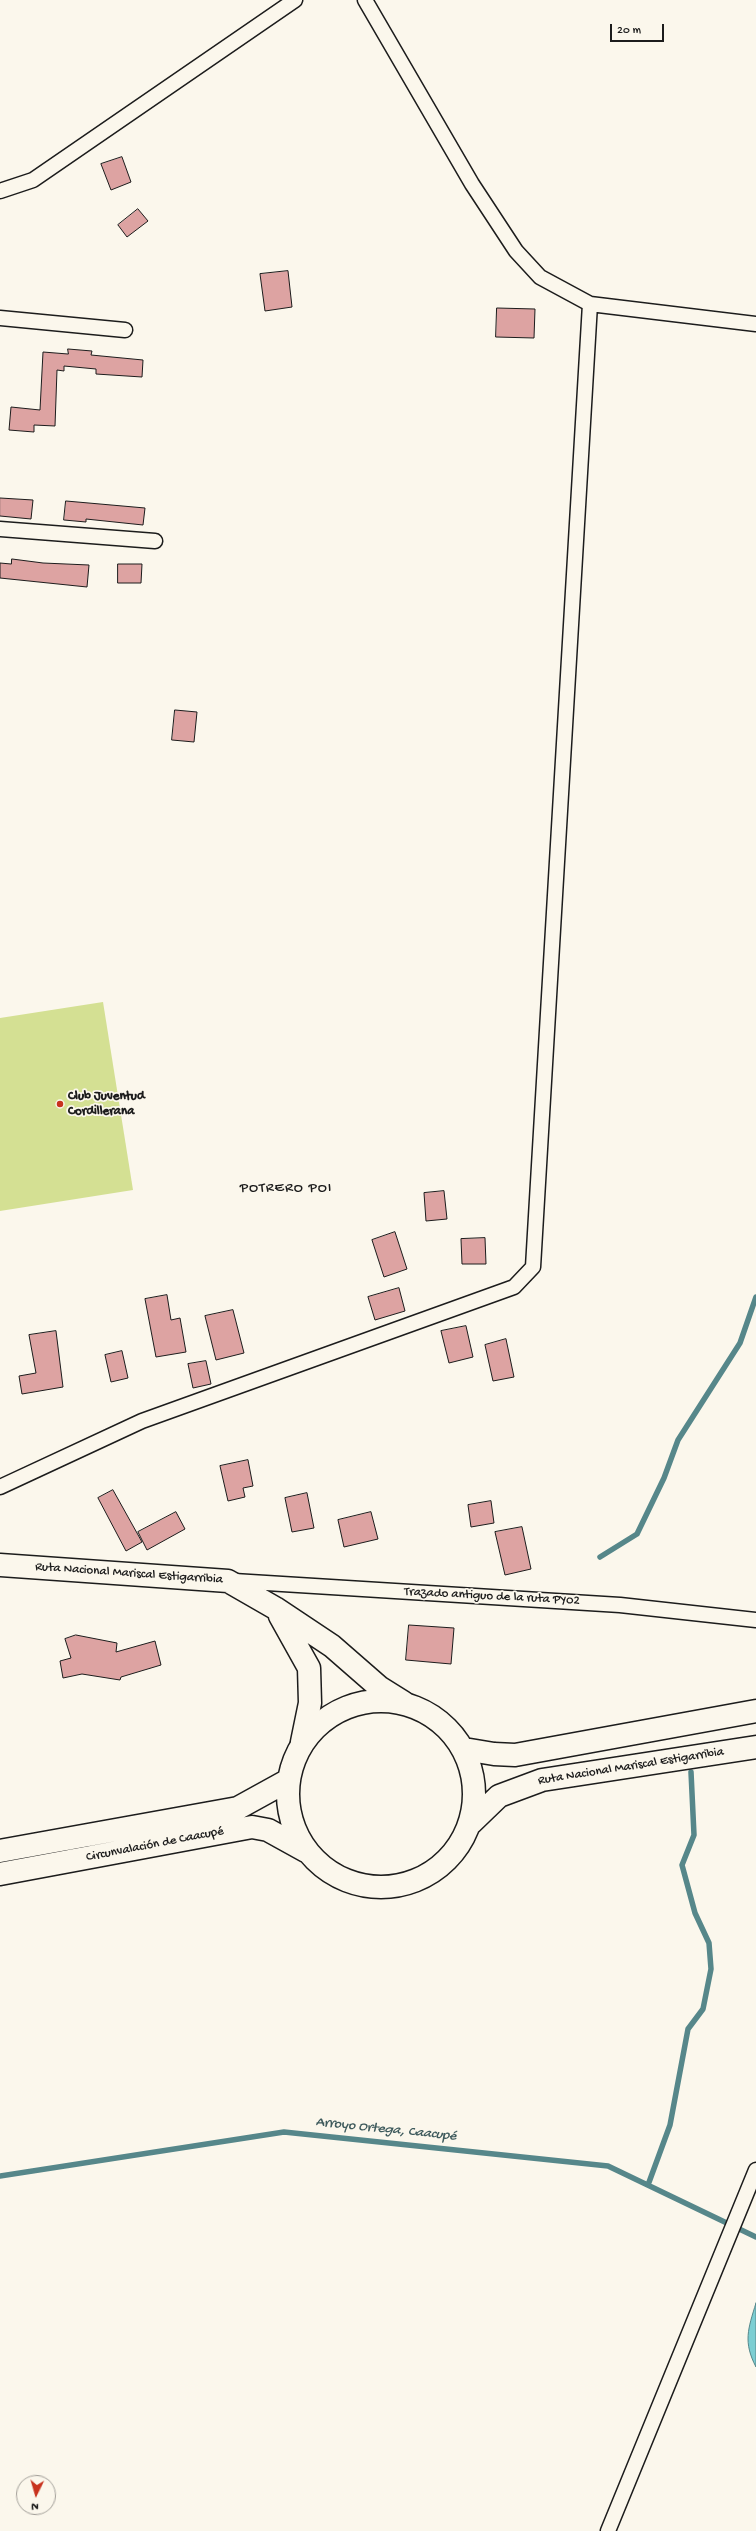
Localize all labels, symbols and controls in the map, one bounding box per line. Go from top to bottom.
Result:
scale bar [612,16,666,42]
text: 20 m [617,24,641,38]
place label: Club Juventud Cordillerana [68,1089,145,1120]
marker: Club Juventud Cordillerana [55,1099,65,1109]
district label: POTRERO POI [240,1180,332,1198]
street label: Ruta Nacional Mariscal Estigarribia [35,1560,223,1588]
street label: Trazado antiguo de la ruta PY02 [404,1585,580,1609]
street label: Ruta Nacional Mariscal Estigarribia [537,1745,725,1789]
street label: Circunvalación de Caacupé [85,1824,225,1866]
water label: Arroyo Ortega, Caacupé [315,2114,457,2146]
north arrow [16,2475,56,2515]
text: N [31,2500,39,2512]

